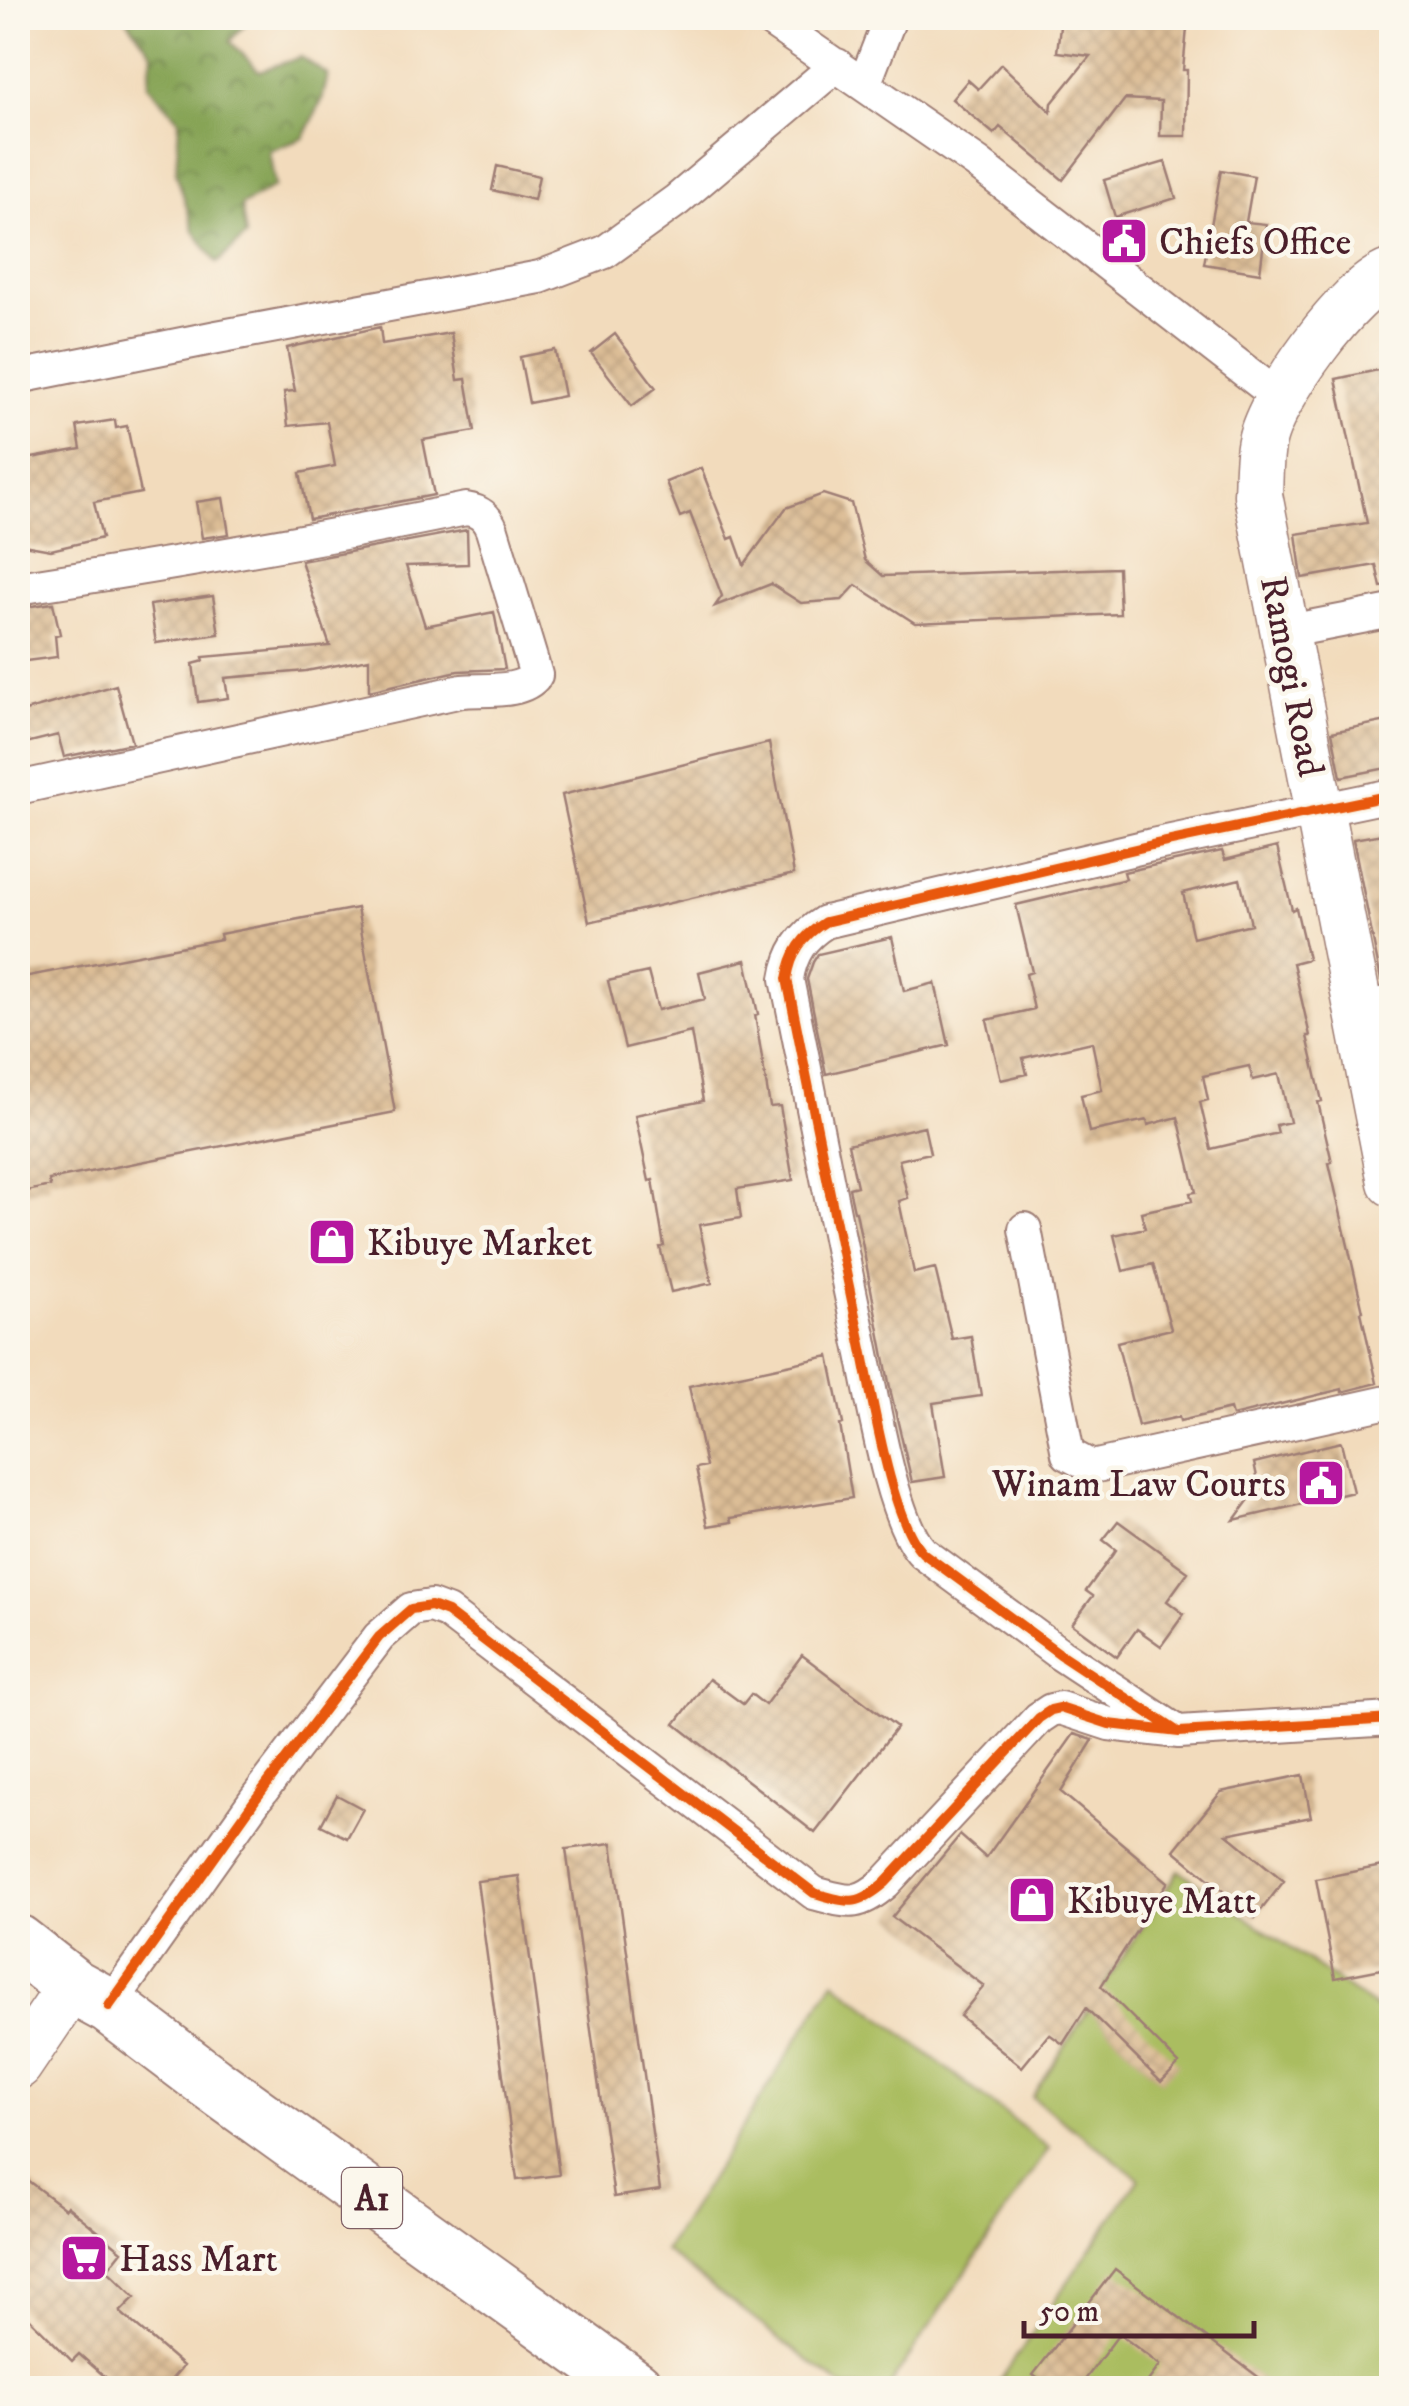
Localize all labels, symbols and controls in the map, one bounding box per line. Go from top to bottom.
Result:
public building icon: Chiefs Office [1098,215,1150,267]
place label: Chiefs Office [1159,219,1351,267]
street label: Ramogi Road [1248,572,1334,781]
shop icon: Kibuye Market [306,1216,358,1268]
place label: Kibuye Market [367,1220,593,1268]
public building icon: Winam Law Courts [1295,1457,1347,1509]
place label: Winam Law Courts [991,1461,1286,1509]
shop icon: Kibuye Matt [1006,1874,1058,1926]
place label: Kibuye Matt [1067,1878,1257,1926]
road number: A1 [342,2168,402,2228]
supermarket icon: Hass Mart [58,2232,110,2284]
place label: Hass Mart [119,2236,278,2284]
scale bar [1024,2276,1254,2338]
text: 50 m [1039,2294,1099,2331]

